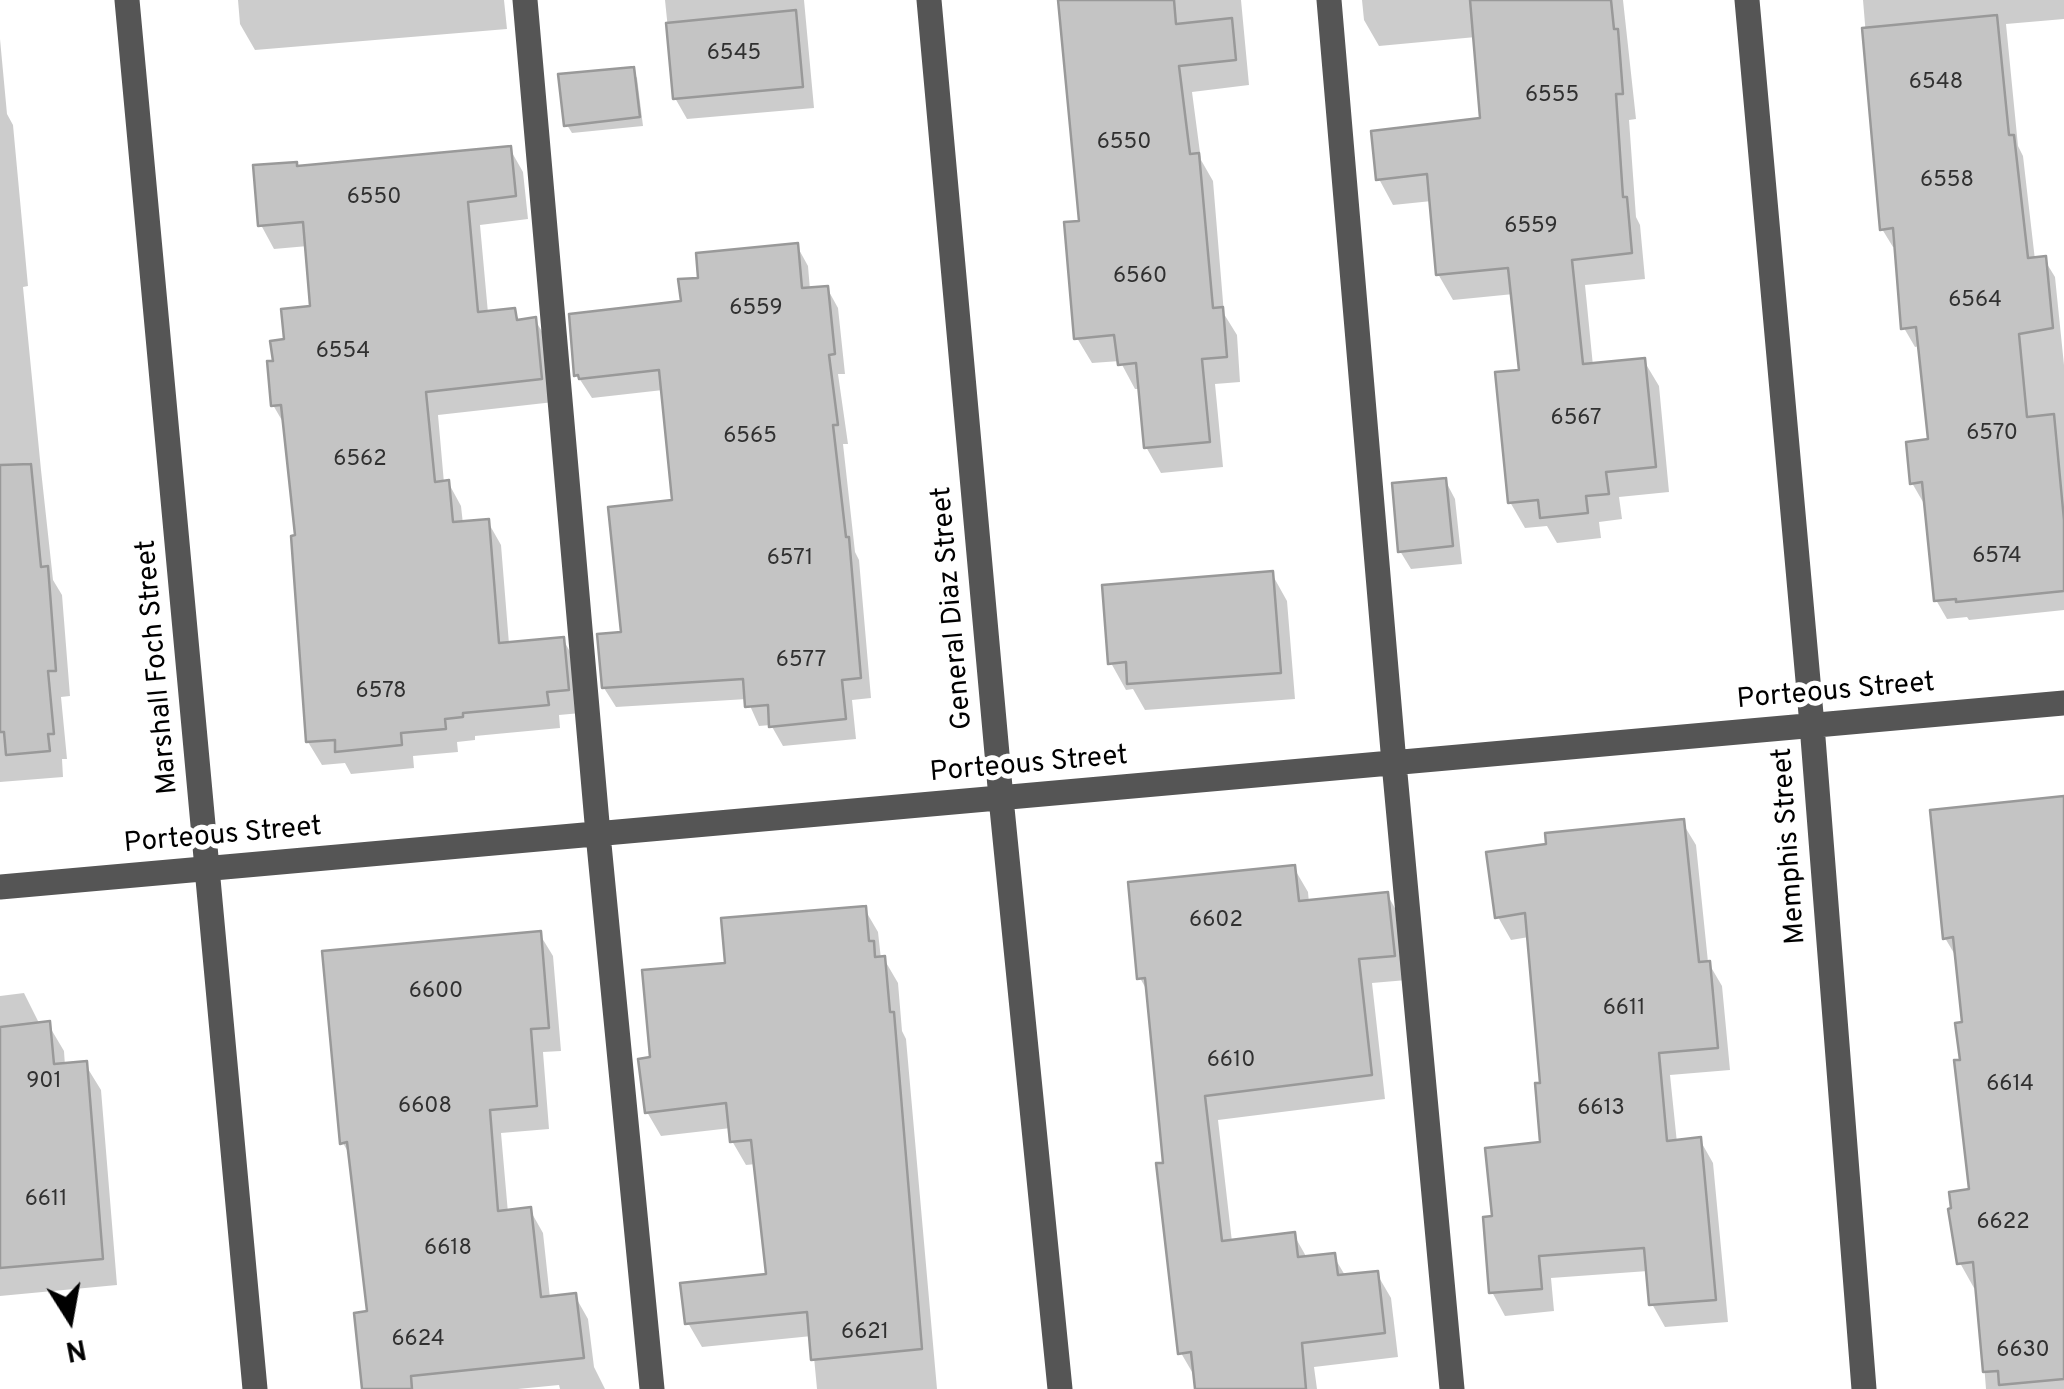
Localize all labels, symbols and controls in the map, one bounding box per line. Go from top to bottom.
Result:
house number: 6545 [707,42,761,68]
house number: 6548 [1909,71,1963,97]
house number: 6555 [1525,84,1579,110]
house number: 6550 [1097,131,1151,157]
house number: 6558 [1920,169,1974,195]
house number: 6550 [347,186,401,212]
house number: 6559 [1504,215,1558,241]
house number: 6560 [1113,265,1167,291]
house number: 6564 [1948,289,2002,315]
house number: 6559 [729,297,783,323]
house number: 6554 [316,340,370,366]
house number: 6567 [1551,407,1601,433]
house number: 6570 [1966,422,2018,448]
house number: 6565 [723,425,777,451]
house number: 6562 [333,448,387,474]
street label: General Diaz Street [927,485,981,731]
street label: Marshall Foch Street [131,538,187,796]
house number: 6574 [1972,545,2022,571]
house number: 6571 [767,547,813,573]
house number: 6577 [776,649,826,675]
street label: Porteous Street [1736,668,1936,718]
house number: 6578 [356,680,406,706]
street label: Porteous Street [929,741,1129,791]
street label: Memphis Street [1767,746,1815,946]
street label: Porteous Street [123,812,323,862]
house number: 6602 [1189,909,1243,935]
house number: 6600 [409,980,463,1006]
house number: 6611 [1603,997,1645,1023]
house number: 6610 [1207,1049,1255,1075]
house number: 901 [26,1070,62,1096]
house number: 6614 [1986,1073,2034,1099]
house number: 6608 [398,1095,452,1121]
house number: 6613 [1577,1097,1625,1123]
house number: 6611 [25,1188,67,1214]
house number: 6622 [1976,1211,2030,1237]
house number: 6618 [424,1237,472,1263]
north arrow [20,1269,120,1369]
house number: 6621 [841,1321,889,1347]
house number: 6624 [391,1328,445,1354]
text: N [62,1329,89,1368]
house number: 6630 [1996,1339,2050,1365]

